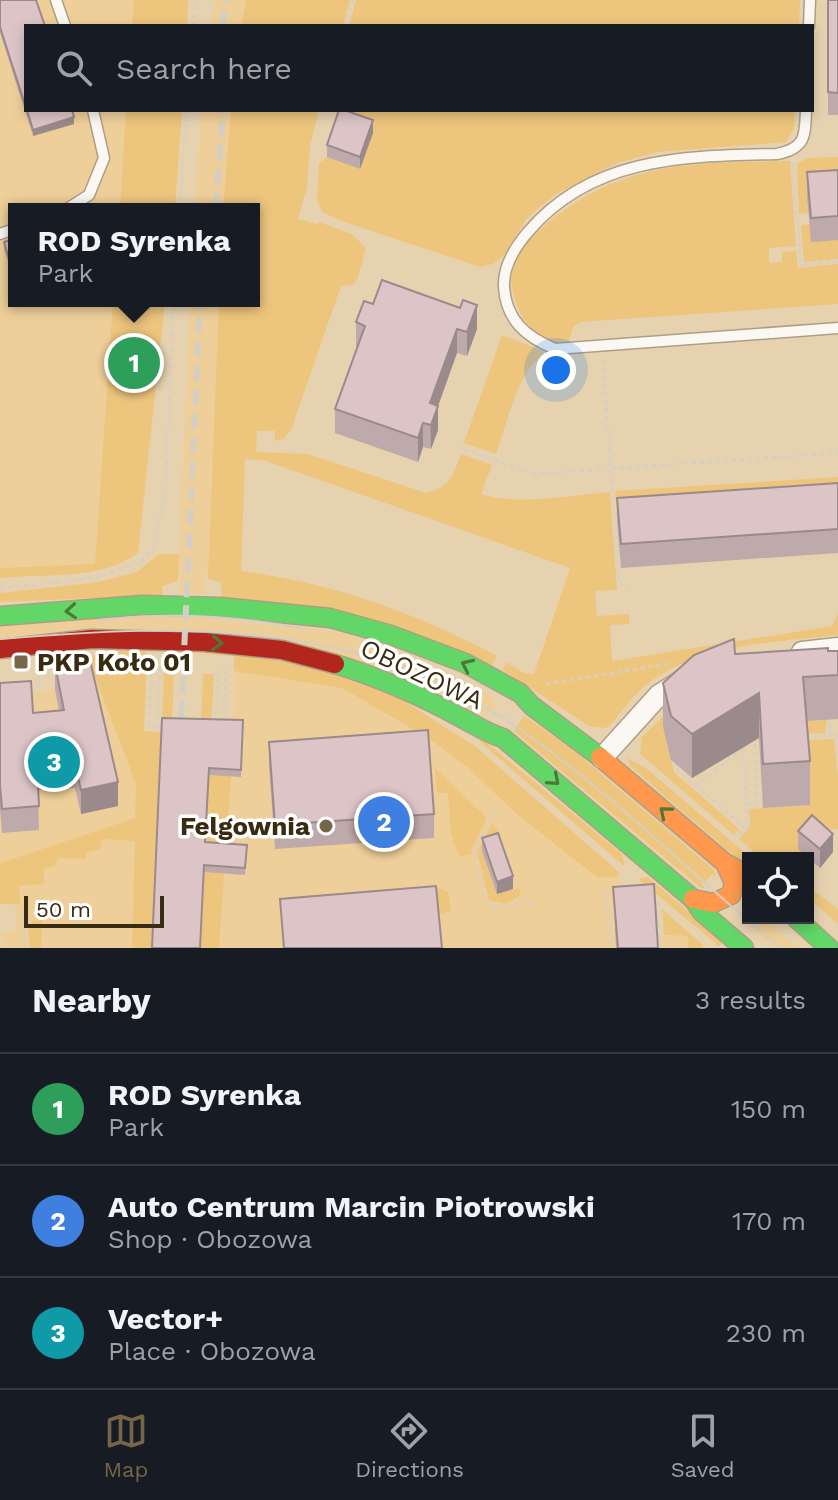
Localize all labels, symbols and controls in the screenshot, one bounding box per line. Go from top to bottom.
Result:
search box [24,24,814,112]
icon: search [52,46,96,90]
text: Search here [116,51,292,86]
popup [8,203,260,307]
text: ROD Syrenka [37,223,231,258]
text: Park [37,258,93,288]
pin: 1 [108,333,160,393]
your location [536,350,576,390]
one-way arrow [64,602,77,619]
street label: OBOZOWA [356,633,488,715]
one-way arrow [211,634,224,651]
place label: PKP Koło 01 [37,647,191,677]
marker: PKP Koło 01 [12,653,30,671]
one-way arrow [461,658,475,674]
pin: 3 [28,732,80,792]
one-way arrow [545,770,560,785]
pin: 2 [358,792,410,852]
one-way arrow [660,807,675,822]
place label: Felgownia [180,811,310,841]
marker: Felgownia [317,817,335,835]
map controls [742,852,814,924]
button: locate [742,852,814,924]
scale bar [24,892,164,928]
text: 50 m [36,897,91,922]
text: Nearby [32,980,151,1020]
text: 3 results [695,985,806,1015]
text: ROD Syrenka [108,1077,301,1112]
text: 1 [52,1094,64,1124]
text: 150 m [731,1094,806,1124]
text: Park [108,1112,164,1142]
text: Auto Centrum Marcin Piotrowski [108,1189,595,1224]
text: 2 [50,1206,66,1236]
text: 170 m [732,1206,806,1236]
text: Shop · Obozowa [108,1224,312,1254]
text: Vector+ [108,1301,223,1336]
text: 3 [50,1318,66,1348]
text: 230 m [726,1318,806,1348]
text: Place · Obozowa [108,1336,316,1366]
tab: Map [103,1409,148,1482]
tab: Directions [355,1409,464,1482]
tab: Saved [671,1409,735,1482]

